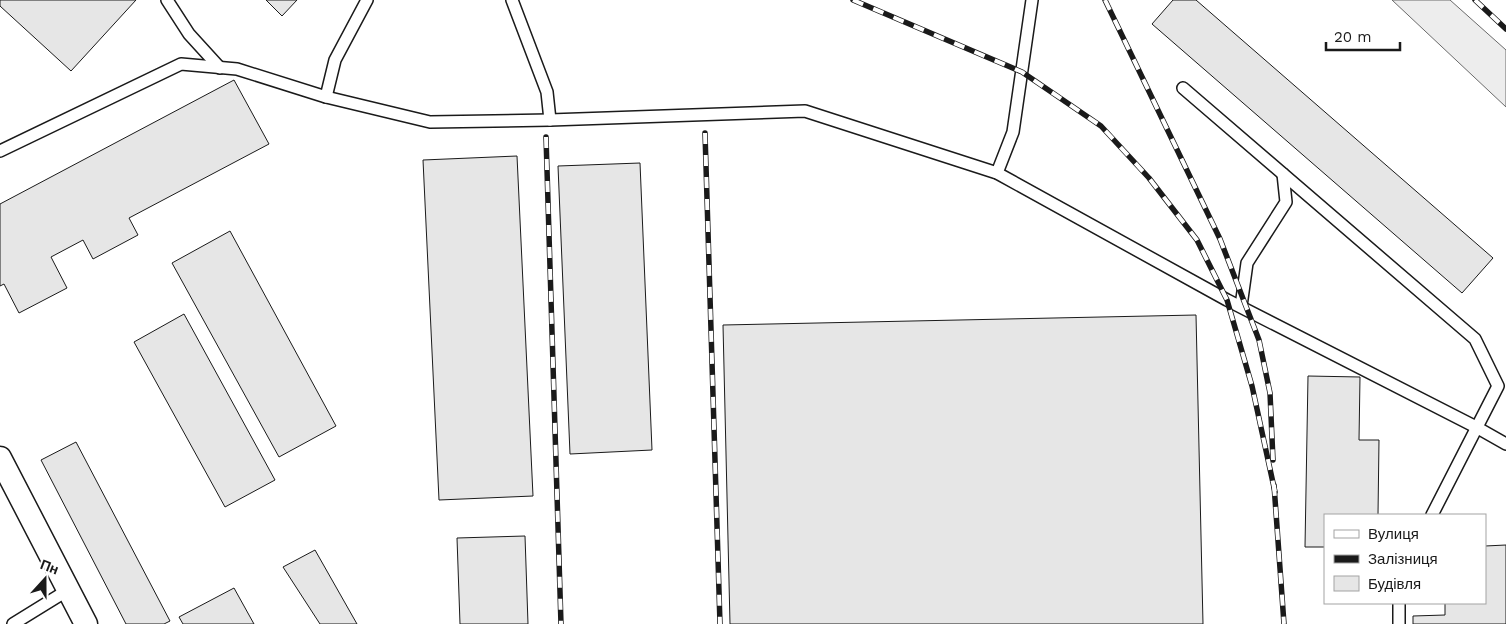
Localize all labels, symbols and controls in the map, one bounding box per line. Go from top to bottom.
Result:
scale bar [1326,20,1400,52]
text: 20 m [1334,28,1372,46]
legend [1324,514,1486,604]
text: Вулиця [1368,525,1419,543]
text: Залізниця [1368,550,1438,568]
north arrow [20,554,70,604]
text: Пн [38,556,61,578]
text: Будівля [1368,575,1421,593]

